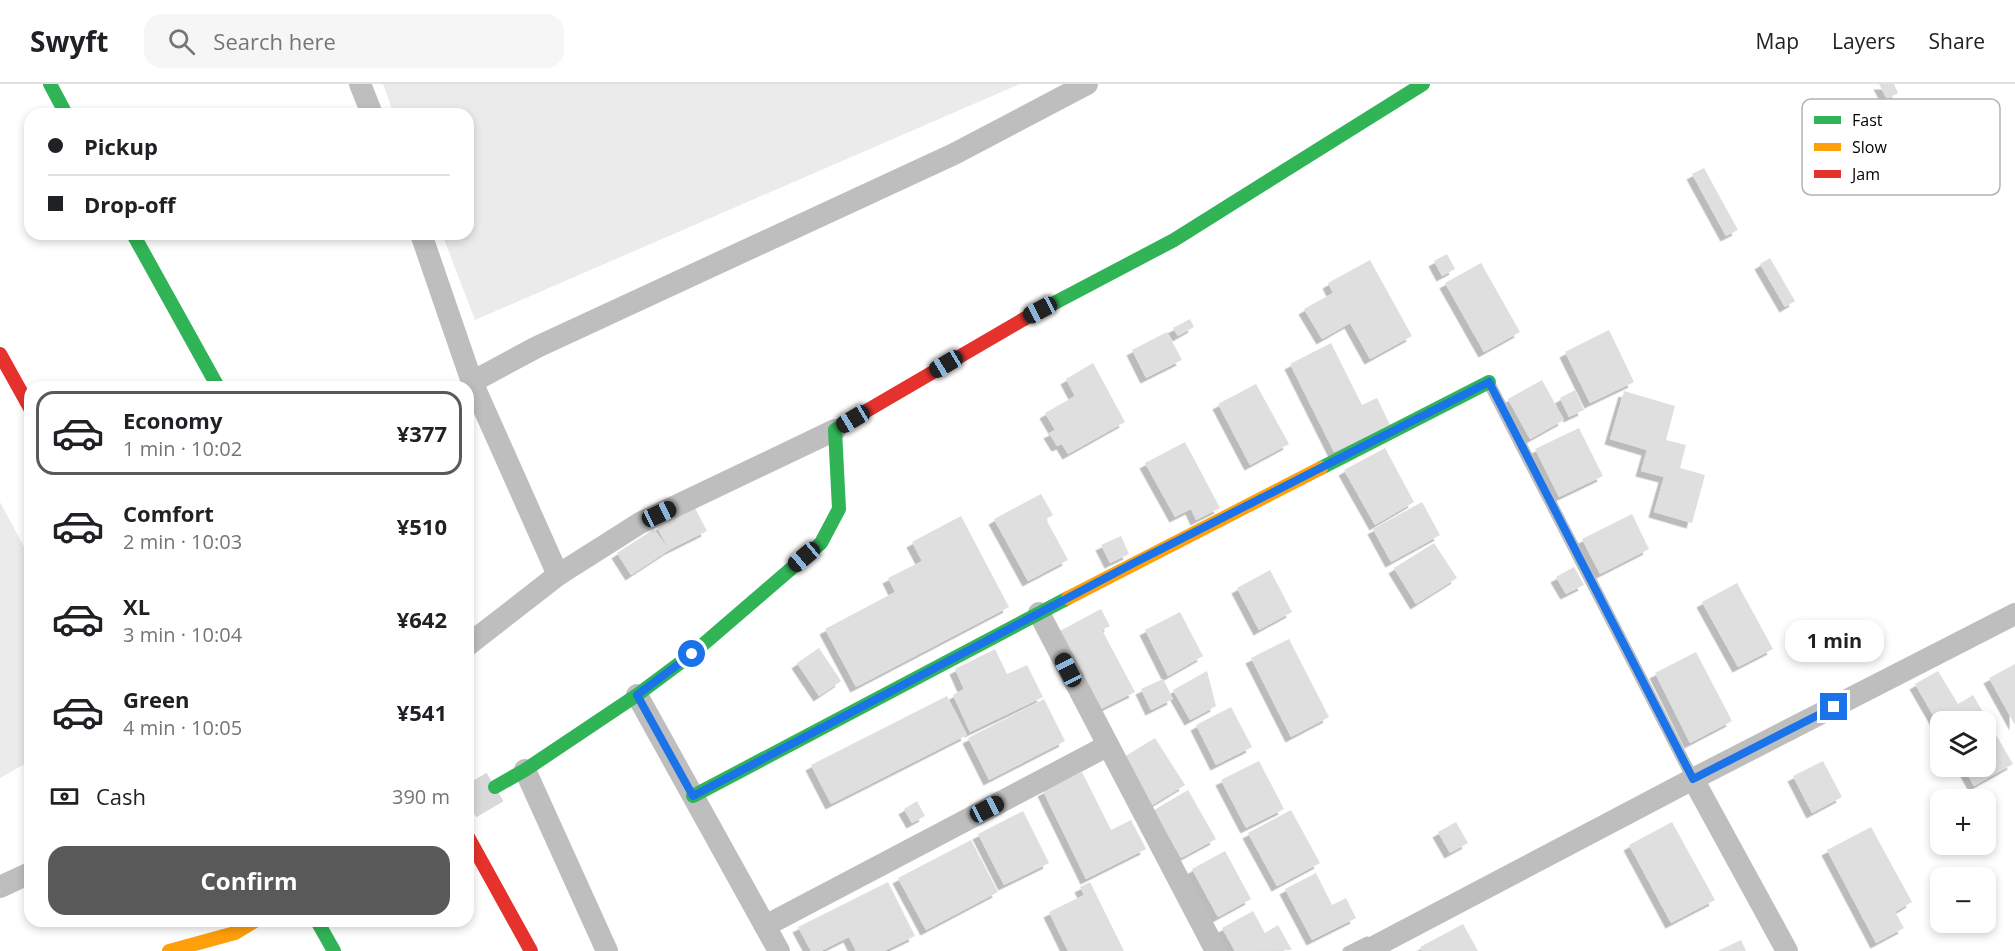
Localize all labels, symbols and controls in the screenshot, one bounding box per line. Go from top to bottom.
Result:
search box [144,14,564,68]
text: Swyft [30,22,108,60]
icon: search [165,25,198,58]
text: Search here [213,26,336,56]
text: Map [1756,27,1799,55]
text: Layers [1832,27,1896,55]
text: Share [1929,27,1985,55]
legend [1802,99,2000,195]
text: Fast [1852,109,1883,131]
text: Pickup [84,131,158,161]
text: Slow [1852,136,1887,158]
text: Jam [1850,163,1880,185]
text: Drop-off [84,189,176,219]
car [1020,294,1060,326]
car [926,347,966,381]
car [833,402,873,436]
text: Economy [123,405,222,435]
icon: car [51,406,105,460]
text: ¥377 [397,418,447,448]
text: 1 min · 10:02 [123,435,242,462]
text: Comfort [123,498,214,528]
car [639,498,679,530]
icon: car [51,499,105,553]
text: ¥510 [397,511,447,541]
text: 2 min · 10:03 [123,528,242,555]
car [784,539,824,575]
text: XL [123,591,150,621]
icon: car [51,592,105,646]
text: ¥642 [397,604,447,634]
callout: 1 min [1784,620,1884,662]
text: 3 min · 10:04 [123,621,242,648]
text: 1 min [1807,627,1862,654]
route start [678,640,705,667]
car [1052,650,1084,690]
text: Green [123,684,189,714]
icon: car [51,685,105,739]
route end [1820,693,1847,720]
text: ¥541 [397,697,447,727]
map controls [1930,711,1996,933]
button: layers [1930,711,1996,777]
text: 4 min · 10:05 [123,714,242,741]
icon: cash [48,780,81,813]
text: Cash [96,781,146,811]
text: 390 m [392,783,450,810]
button: + [1930,789,1996,855]
car [967,793,1007,825]
button: Confirm [48,846,450,915]
button: − [1930,867,1996,933]

